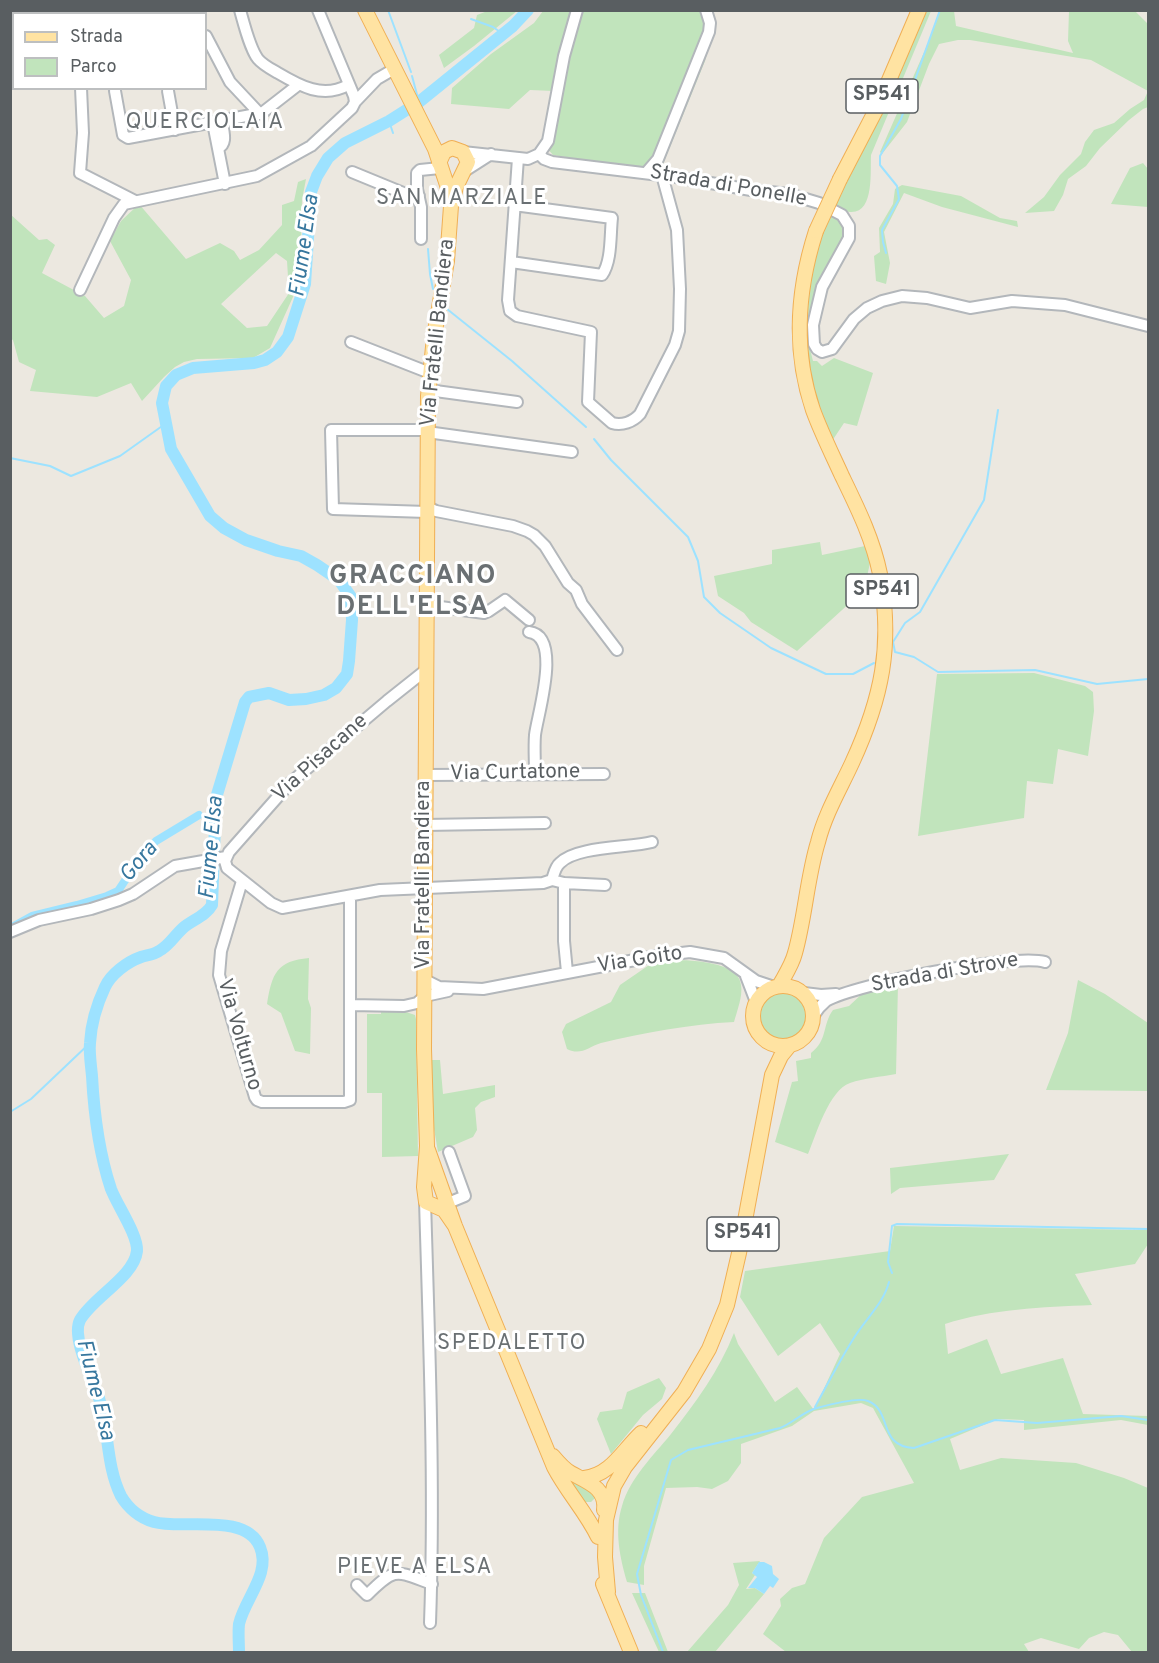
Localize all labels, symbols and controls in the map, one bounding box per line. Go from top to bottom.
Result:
legend [12,12,207,90]
text: Strada [70,26,123,49]
text: Parco [70,56,116,79]
road number: SP541 [846,79,918,113]
district label: QUERCIOLAIA [125,111,285,137]
street label: Strada di Ponelle [647,161,809,213]
district label: SAN MARZIALE [376,187,548,213]
water label: Fiume Elsa [286,193,326,299]
street label: Via Fratelli Bandiera [417,238,461,428]
district label: GRACCIANO DELL'ELSA [329,562,497,625]
road number: SP541 [846,574,918,608]
street label: Via Pisacane [268,710,374,808]
street label: Via Curtatone [450,760,580,788]
street label: Via Fratelli Bandiera [412,781,438,969]
water label: Fiume Elsa [195,795,231,901]
water label: Gora [115,837,165,889]
street label: Via Goito [596,942,684,980]
street label: Strada di Strove [869,949,1021,999]
street label: Via Volturno [210,976,266,1094]
road number: SP541 [707,1217,779,1251]
district label: SPEDALETTO [437,1332,587,1358]
water label: Fiume Elsa [69,1337,119,1443]
district label: PIEVE A ELSA [337,1556,493,1582]

